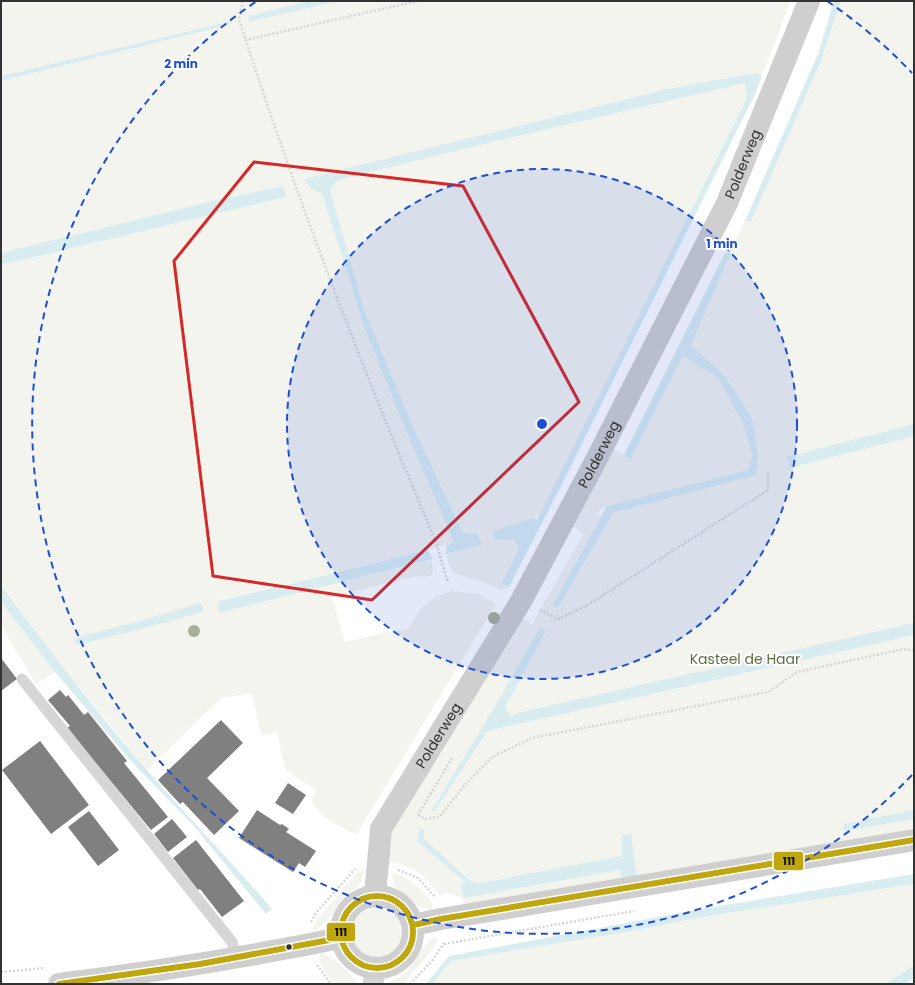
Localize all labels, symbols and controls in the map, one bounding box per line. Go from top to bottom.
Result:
text: 2 min [164,55,198,72]
street label: Polderweg [720,126,766,202]
text: 1 min [706,235,738,252]
centre of rings [535,417,549,431]
street label: Polderweg [573,417,625,492]
park label: Kasteel de Haar [690,649,800,669]
street label: Polderweg [411,699,466,772]
line badge: 111 [773,851,804,871]
text: 111 [783,853,795,869]
line badge: 111 [326,922,356,942]
text: 111 [335,924,347,940]
unlabelled marker [284,942,294,952]

